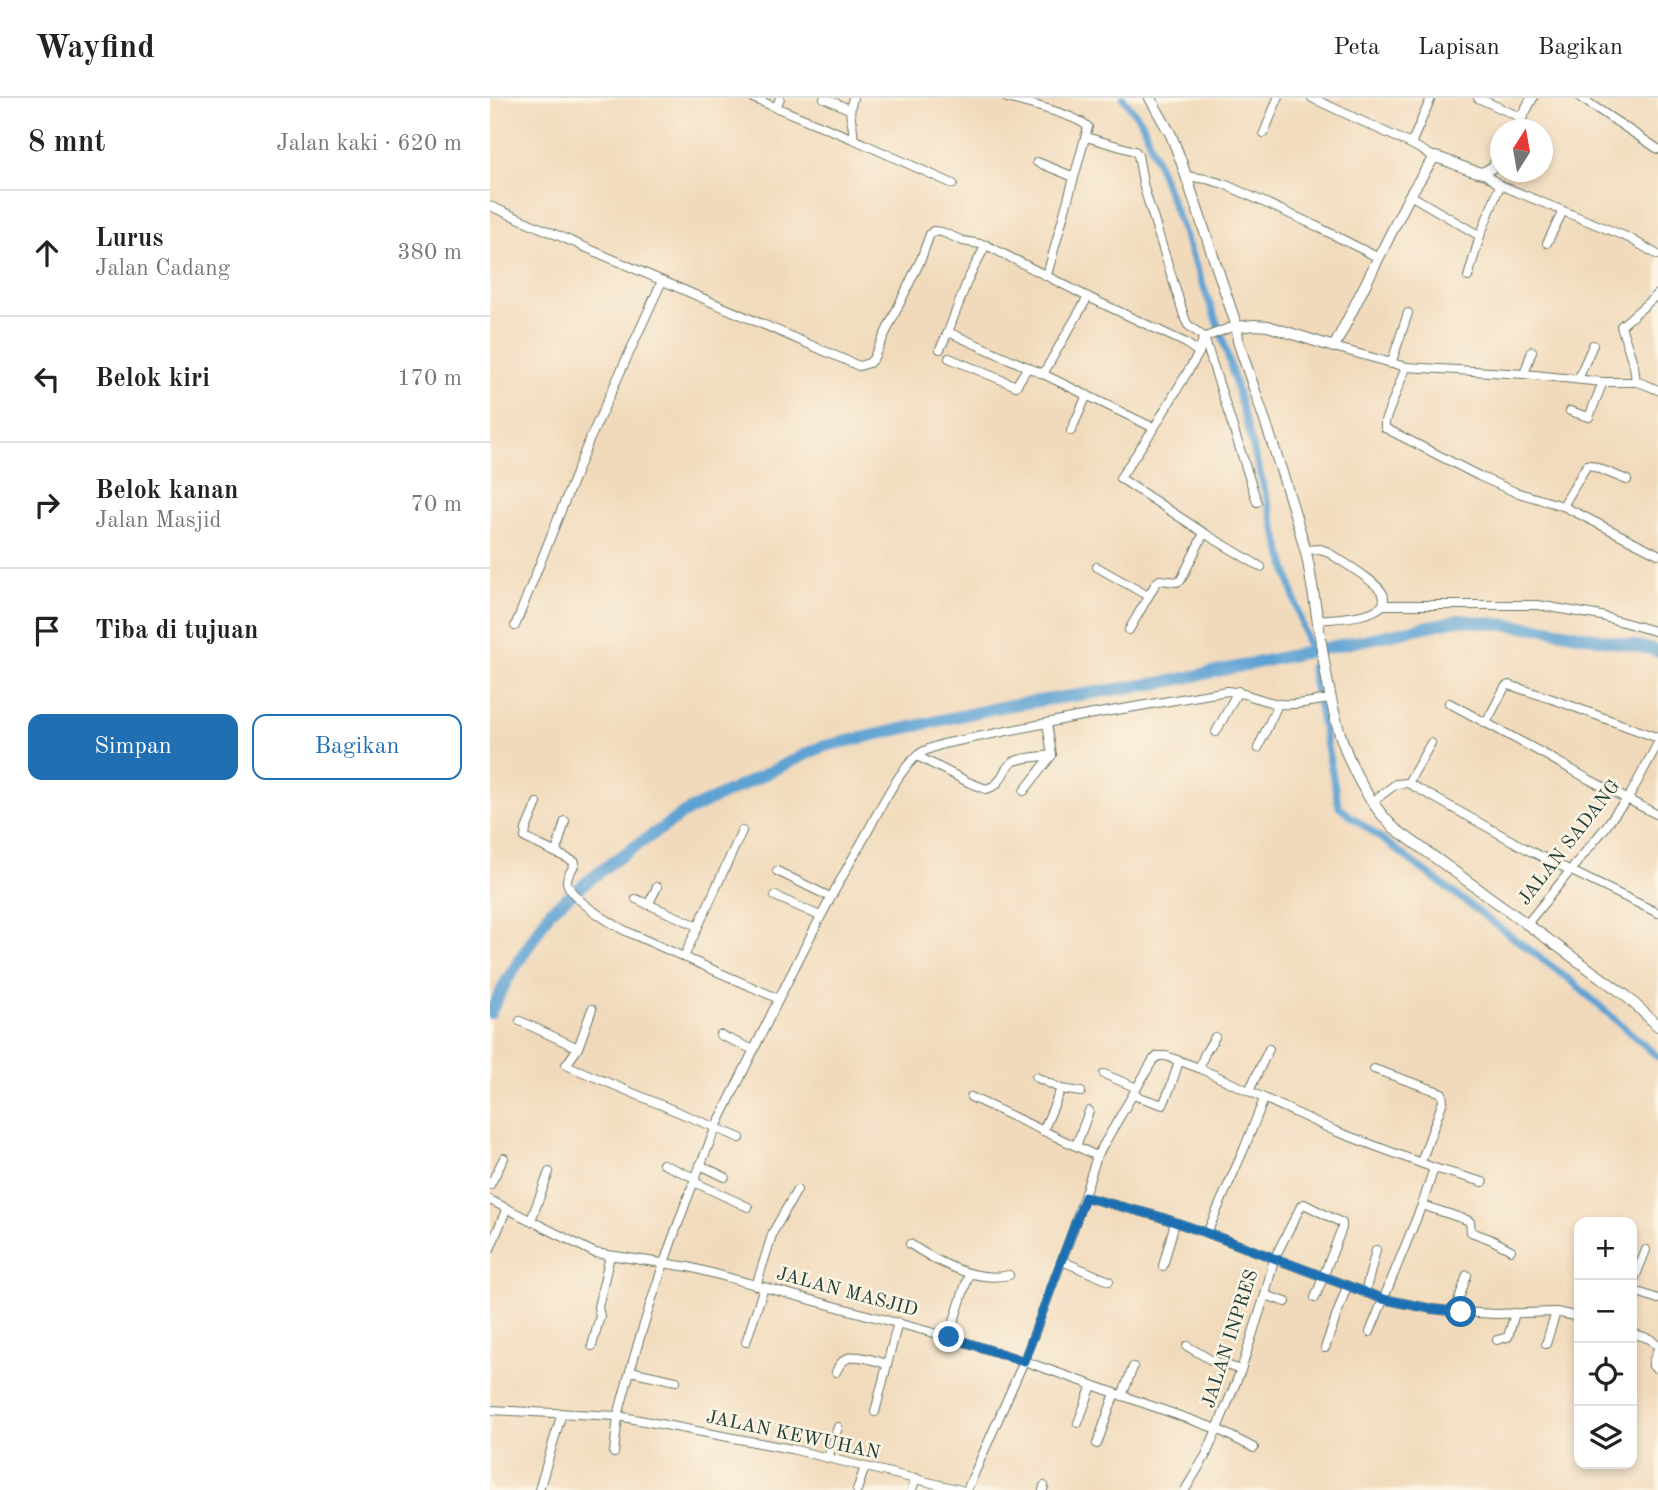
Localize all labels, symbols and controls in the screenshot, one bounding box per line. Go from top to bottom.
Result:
text: Wayfind [35,32,155,65]
text: Peta [1333,36,1380,60]
text: Lapisan [1418,36,1500,60]
text: Bagikan [1538,36,1623,60]
north arrow [1490,119,1553,182]
text: 8 mnt [28,128,105,158]
text: Jalan kaki · 620 m [276,132,462,155]
text: Lurus [95,226,163,252]
icon: ahead [28,234,66,272]
text: 380 m [397,241,462,264]
text: Jalan Cadang [95,257,230,280]
icon: left [28,360,66,398]
text: Belok kiri [95,366,210,392]
text: 170 m [397,367,462,390]
text: Belok kanan [95,478,239,504]
icon: right [28,486,66,524]
text: 70 m [411,493,462,516]
text: Jalan Masjid [95,509,221,532]
icon: arrive [28,612,66,650]
text: Tiba di tujuan [95,618,259,644]
button: Simpan [28,714,238,780]
button: Bagikan [252,714,462,780]
street label: JALAN SADANG [1515,777,1625,909]
map controls [1574,1217,1637,1469]
button: + [1574,1217,1637,1280]
street label: JALAN MASJID [774,1265,920,1321]
street label: JALAN INPRES [1200,1267,1262,1411]
button: − [1574,1280,1637,1343]
route start [1445,1296,1476,1327]
route end [933,1321,964,1352]
button: locate [1574,1343,1637,1406]
button: layers [1574,1406,1637,1469]
street label: JALAN KEWUHAN [704,1408,882,1464]

